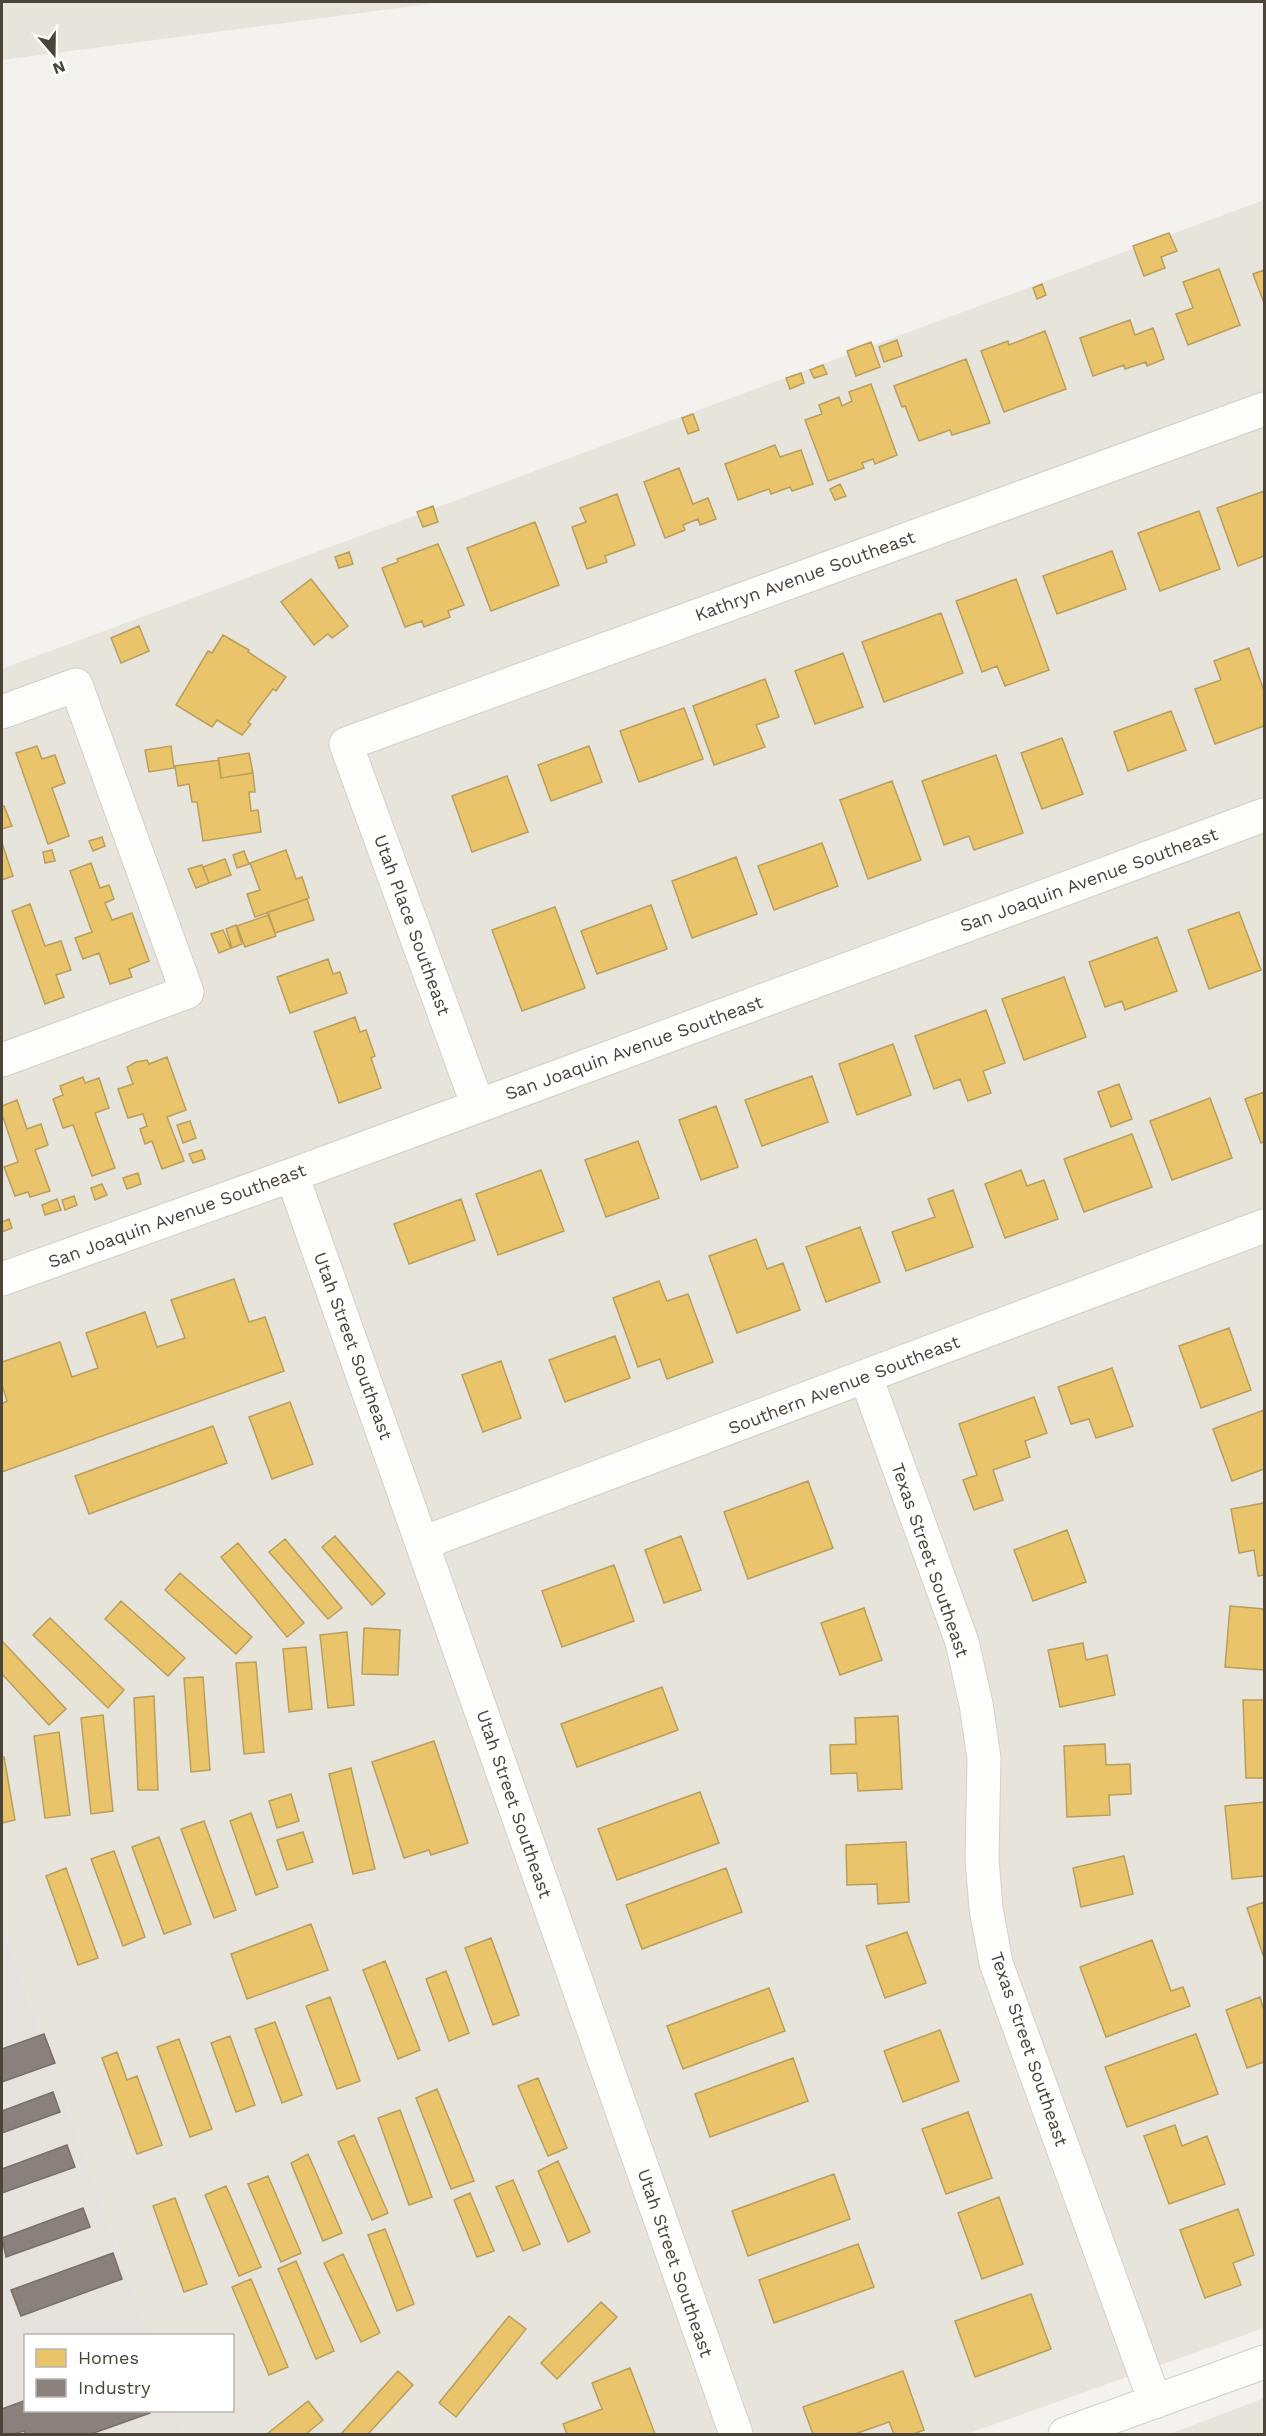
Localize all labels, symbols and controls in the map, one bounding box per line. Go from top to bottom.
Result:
north arrow [24,24,84,84]
text: N [50,57,68,79]
street label: Kathryn Avenue Southeast [692,526,918,625]
street label: San Joaquin Avenue Southeast [957,823,1221,936]
street label: Utah Place Southeast [370,832,455,1018]
street label: San Joaquin Avenue Southeast [502,991,766,1104]
street label: San Joaquin Avenue Southeast [45,1159,309,1272]
street label: Utah Street Southeast [310,1249,397,1443]
street label: Southern Avenue Southeast [725,1330,963,1438]
street label: Texas Street Southeast [887,1460,974,1660]
street label: Utah Street Southeast [472,1707,557,1901]
street label: Texas Street Southeast [986,1949,1073,2149]
street label: Utah Street Southeast [633,2166,718,2360]
legend [24,2334,234,2412]
text: Homes [78,2347,139,2368]
text: Industry [78,2377,151,2398]

